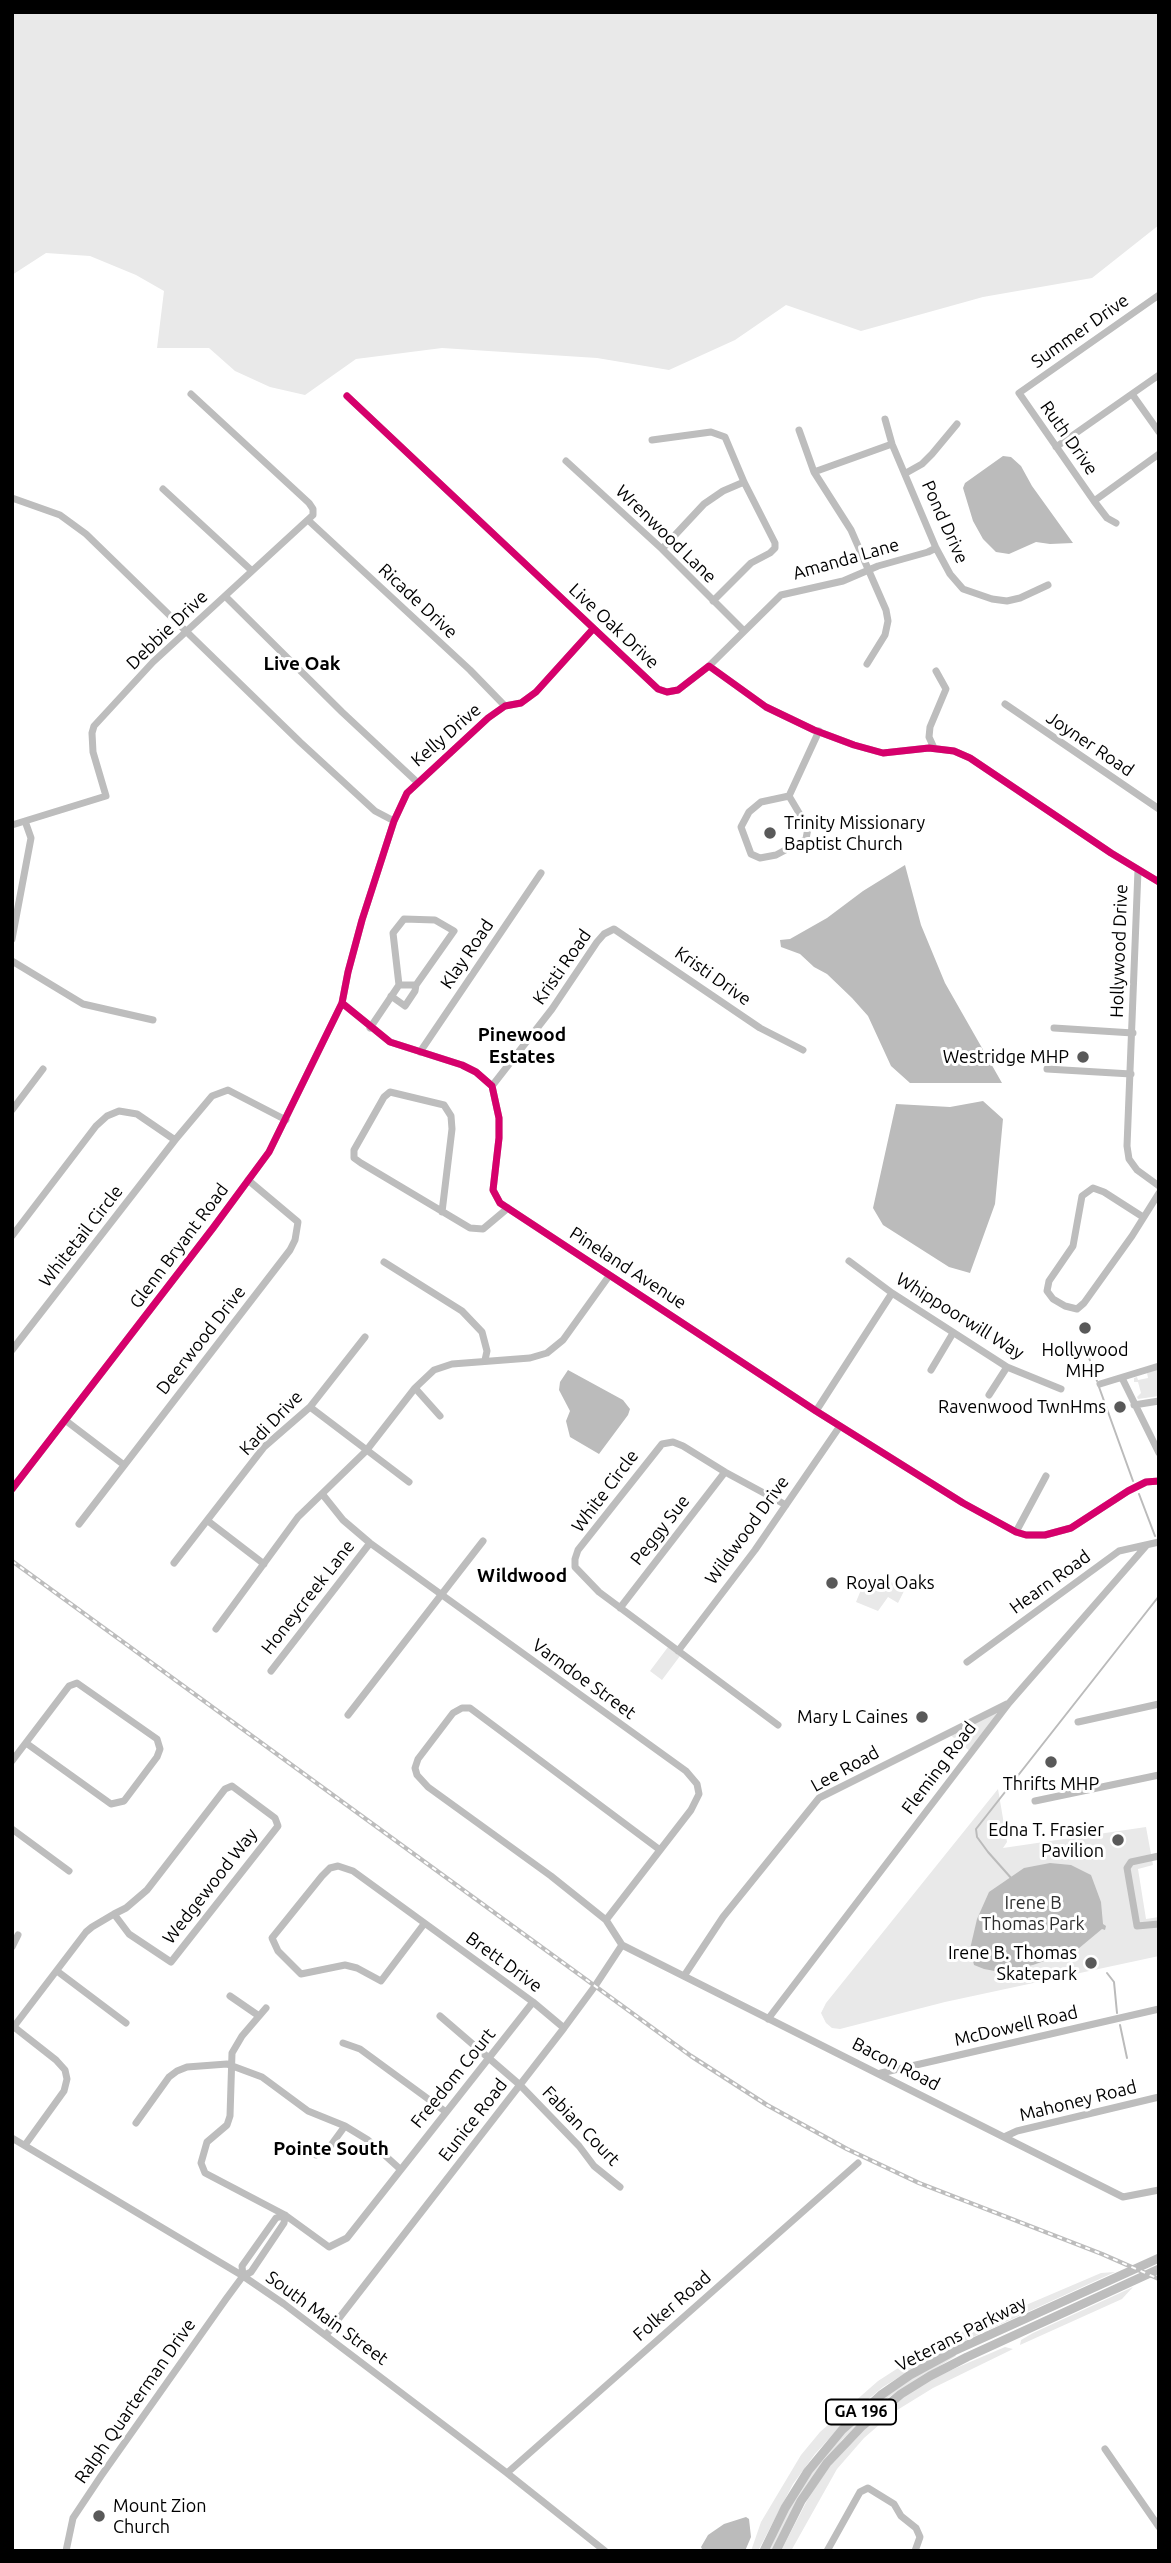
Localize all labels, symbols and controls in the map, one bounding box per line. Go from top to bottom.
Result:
street label: Summer Drive [1027,289,1133,373]
street label: Ruth Drive [1036,397,1102,479]
street label: Pond Drive [917,477,973,567]
street label: Wrenwood Lane [611,480,721,588]
street label: Amanda Lane [790,534,902,584]
street label: Ricade Drive [374,559,462,643]
street label: Live Oak Drive [564,579,664,673]
street label: Debbie Drive [122,586,212,674]
district label: Live Oak [264,653,340,675]
street label: Kelly Drive [407,699,485,771]
street label: Joyner Road [1042,707,1138,781]
place label: Trinity Missionary Baptist Church [784,812,925,854]
marker: Trinity Missionary Baptist Church [762,825,778,841]
street label: Hollywood Drive [1106,884,1132,1018]
street label: Klay Road [436,915,498,993]
street label: Kristi Road [528,925,596,1009]
street label: Kristi Drive [671,942,755,1010]
district label: Pinewood Estates [478,1024,566,1068]
place label: Westridge MHP [943,1046,1069,1068]
marker: Westridge MHP [1075,1049,1091,1065]
street label: Glenn Bryant Road [125,1179,233,1313]
street label: Whitetail Circle [35,1181,127,1291]
street label: Pineland Avenue [566,1222,690,1314]
street label: Whippoorwill Way [892,1268,1028,1364]
street label: Deerwood Drive [152,1281,250,1399]
marker: Hollywood MHP [1077,1320,1093,1336]
place label: Hollywood MHP [1042,1339,1128,1382]
street label: Kadi Drive [235,1386,307,1460]
place label: Ravenwood TwnHms [938,1396,1106,1418]
marker: Ravenwood TwnHms [1112,1399,1128,1415]
street label: White Circle [567,1446,643,1536]
street label: Wildwood Drive [700,1472,794,1588]
street label: Peggy Sue [626,1490,694,1570]
street label: Honeycreek Lane [257,1536,359,1658]
street label: Hearn Road [1005,1546,1095,1618]
district label: Wildwood [477,1565,567,1587]
place label: Royal Oaks [846,1572,935,1594]
marker: Royal Oaks [824,1575,840,1591]
street label: Varndoe Street [528,1634,640,1724]
place label: Mary L Caines [797,1706,908,1728]
marker: Mary L Caines [914,1709,930,1725]
street label: Fleming Road [897,1717,981,1819]
street label: Lee Road [807,1741,883,1797]
marker: Thrifts MHP [1043,1754,1059,1770]
place label: Thrifts MHP [1003,1773,1099,1795]
place label: Edna T. Frasier Pavilion [988,1819,1104,1862]
street label: Wedgewood Way [158,1824,262,1948]
marker: Edna T. Frasier Pavilion [1110,1832,1126,1848]
park label: Irene B Thomas Park [981,1892,1085,1934]
street label: Brett Drive [462,1927,546,1997]
place label: Irene B. Thomas Skatepark [948,1942,1077,1984]
marker: Irene B. Thomas Skatepark [1083,1955,1099,1971]
street label: McDowell Road [952,2001,1080,2051]
street label: Freedom Court [406,2024,500,2132]
street label: Bacon Road [849,2033,943,2095]
street label: Eunice Road [434,2074,512,2166]
street label: Mahoney Road [1017,2076,1139,2126]
street label: Fabian Court [538,2082,624,2170]
district label: Pointe South [273,2138,389,2160]
street label: South Main Street [262,2266,392,2370]
street label: Folker Road [629,2266,715,2346]
street label: Veterans Parkway [892,2292,1030,2376]
street label: Ralph Quarterman Drive [70,2315,200,2487]
road number: GA 196 [826,2400,896,2424]
place label: Mount Zion Church [113,2495,206,2538]
marker: Mount Zion Church [91,2508,107,2524]

